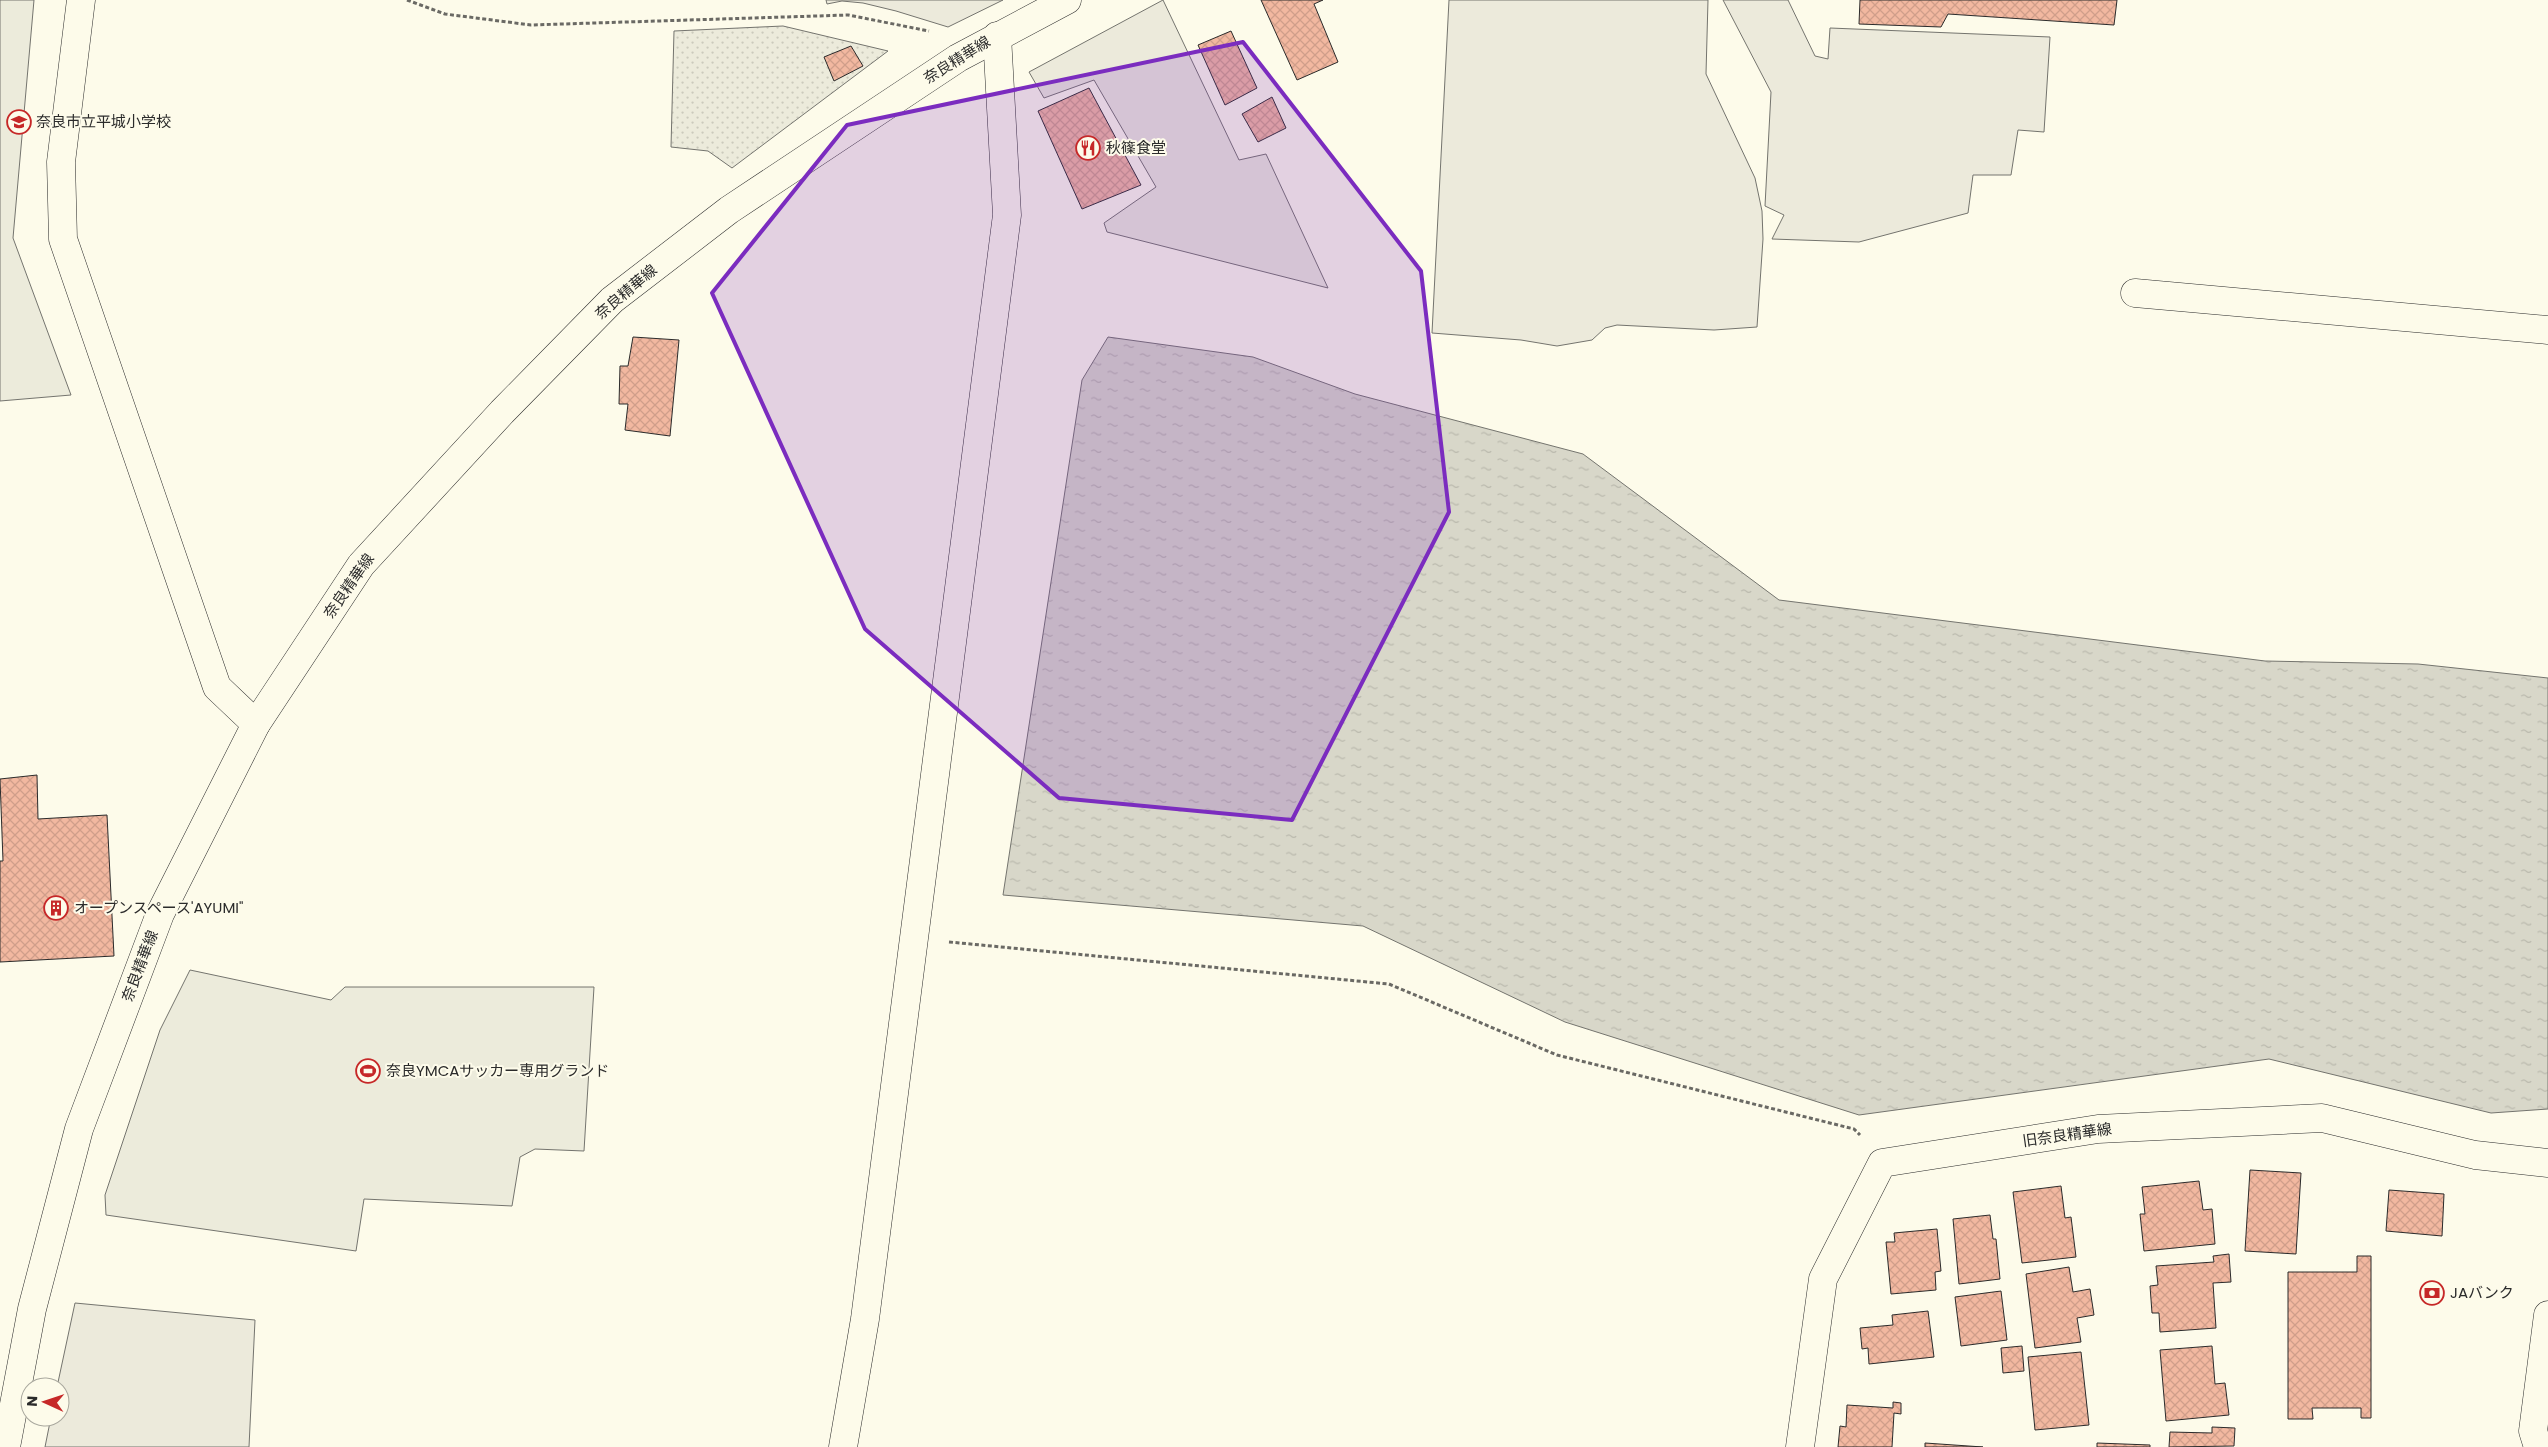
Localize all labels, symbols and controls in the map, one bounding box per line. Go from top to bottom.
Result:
street label: 奈良精華線 [919,31,994,88]
school or university icon: 奈良市立平城小学校 [6,109,32,135]
place label: 奈良市立平城小学校 [36,111,171,132]
restaurant icon: 秋篠食堂 [1075,135,1101,161]
place label: 秋篠食堂 [1106,137,1166,158]
street label: 奈良精華線 [590,259,661,324]
street label: 奈良精華線 [318,549,379,622]
building icon: オープンスペース'AYUMI" [43,895,69,921]
place label: オープンスペース'AYUMI" [74,897,243,918]
street label: 奈良精華線 [116,927,163,1005]
sports icon: 奈良YMCAサッカー専用グランド [355,1058,381,1084]
place label: 奈良YMCAサッカー専用グランド [386,1060,609,1081]
street label: 旧奈良精華線 [2021,1118,2113,1151]
bank icon: JAバンク [2419,1280,2445,1306]
place label: JAバンク [2450,1282,2514,1303]
north arrow [20,1377,70,1427]
text: N [22,1396,42,1407]

